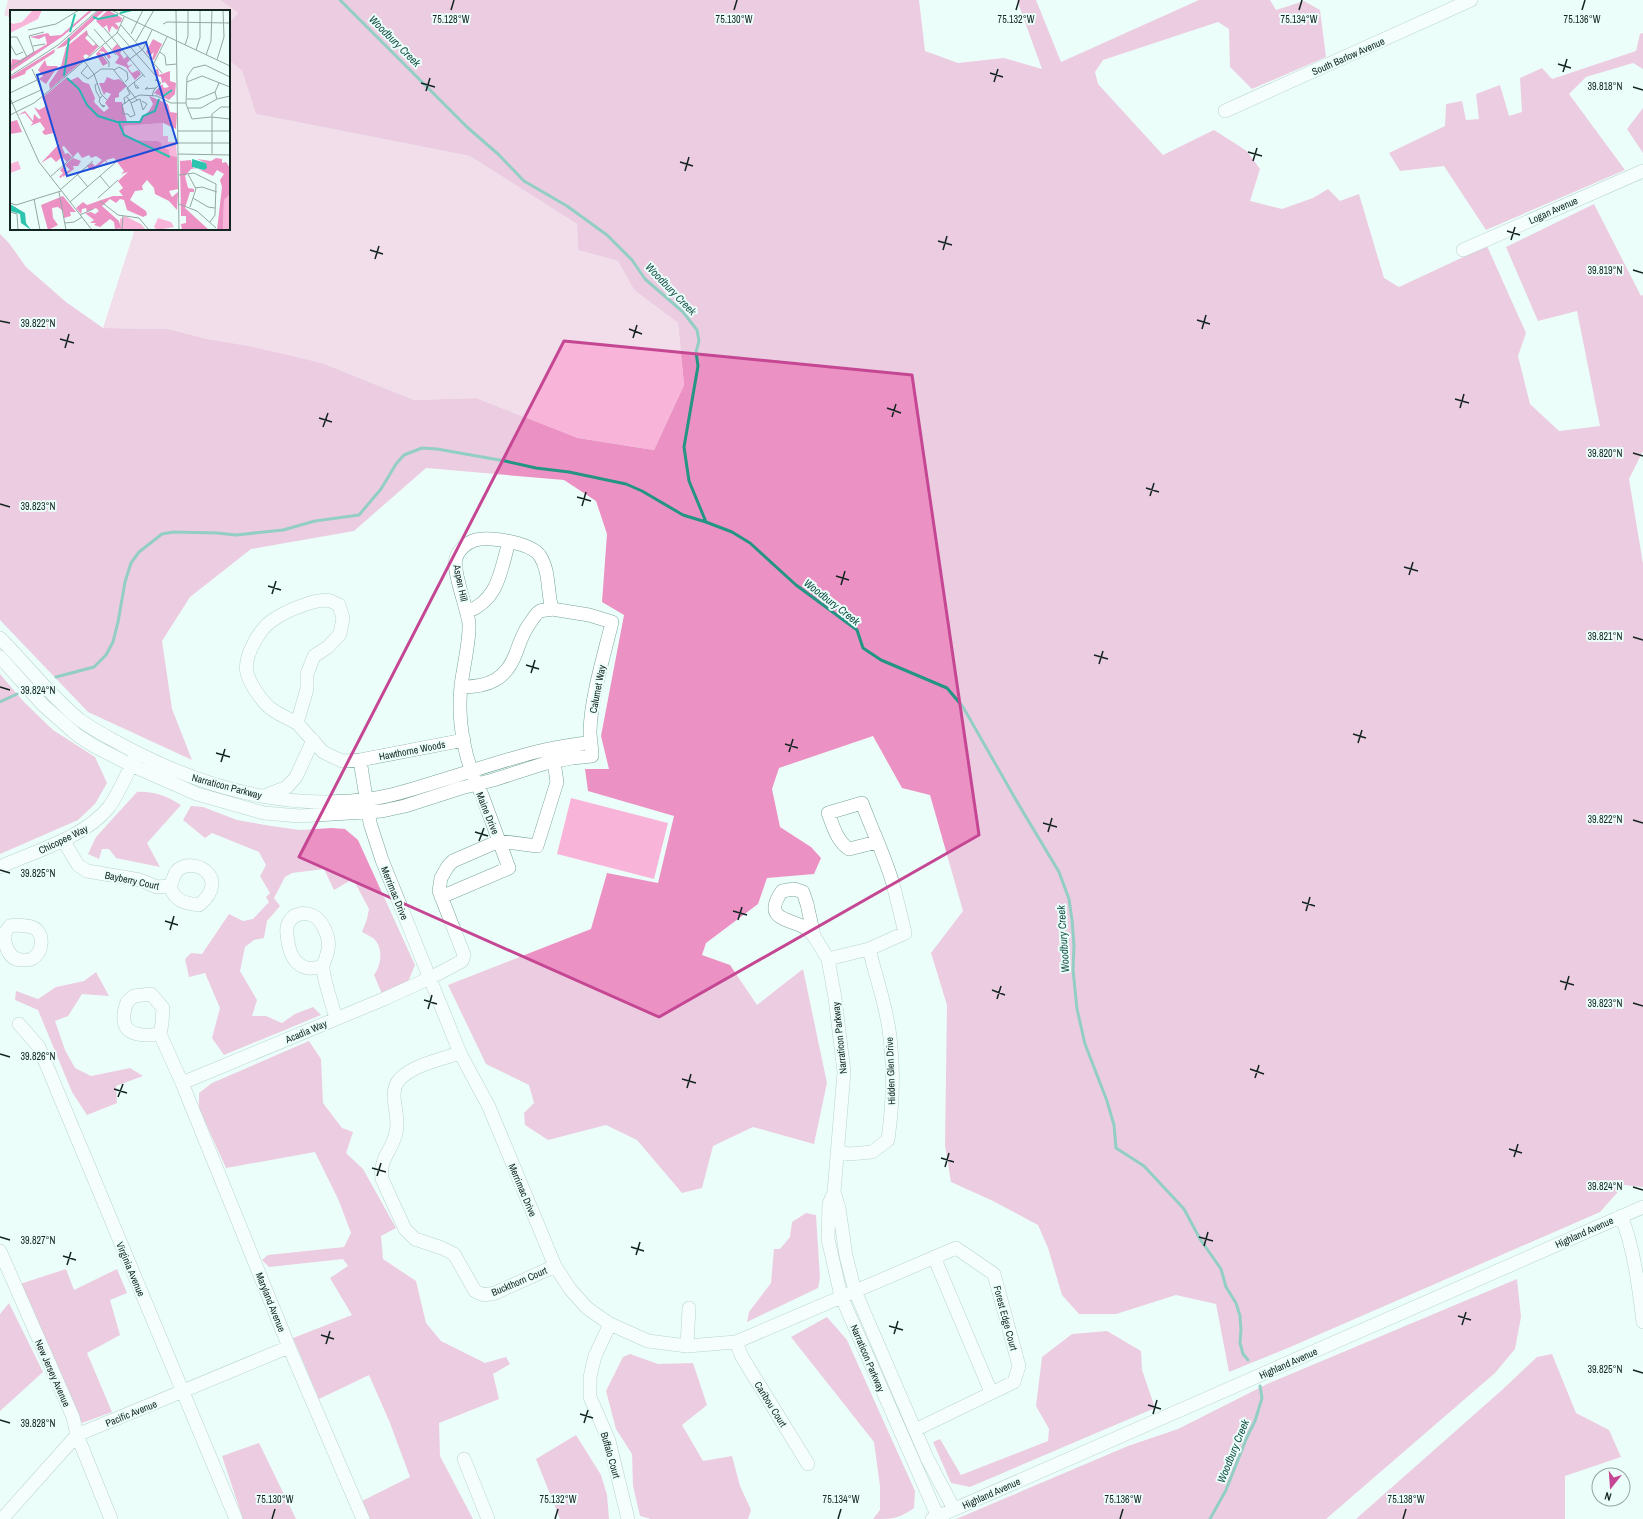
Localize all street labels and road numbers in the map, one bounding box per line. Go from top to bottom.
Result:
street label: South Barlow Avenue [1310,34,1387,78]
street label: Logan Avenue [1527,194,1580,227]
street label: Aspen Hill [450,562,471,603]
street label: Calumet Way [586,663,609,714]
street label: Hawthorne Woods [378,738,446,763]
street label: Narraticon Parkway [190,771,264,802]
street label: Maine Drive [473,790,502,837]
street label: Chicopee Way [36,821,91,857]
street label: Merrimac Drive [378,865,411,922]
street label: Bayberry Court [104,868,161,893]
street label: Narraticon Parkway [829,1001,850,1074]
street label: Acadia Way [283,1017,330,1046]
street label: Hidden Glen Drive [883,1036,898,1105]
street label: Merrimac Drive [506,1162,540,1219]
street label: Highland Avenue [1553,1214,1616,1251]
street label: Virginia Avenue [113,1240,148,1299]
street label: Buckthorn Court [489,1264,550,1299]
street label: Maryland Avenue [253,1270,289,1334]
street label: Forest Edge Court [991,1284,1021,1353]
street label: Narraticon Parkway [847,1323,888,1395]
street label: New Jersey Avenue [32,1338,73,1409]
street label: Highland Avenue [1257,1345,1320,1382]
street label: Caribou Court [751,1379,790,1430]
street label: Pacific Avenue [103,1397,159,1430]
street label: Buffalo Court [598,1430,624,1481]
street label: Highland Avenue [960,1475,1023,1512]

